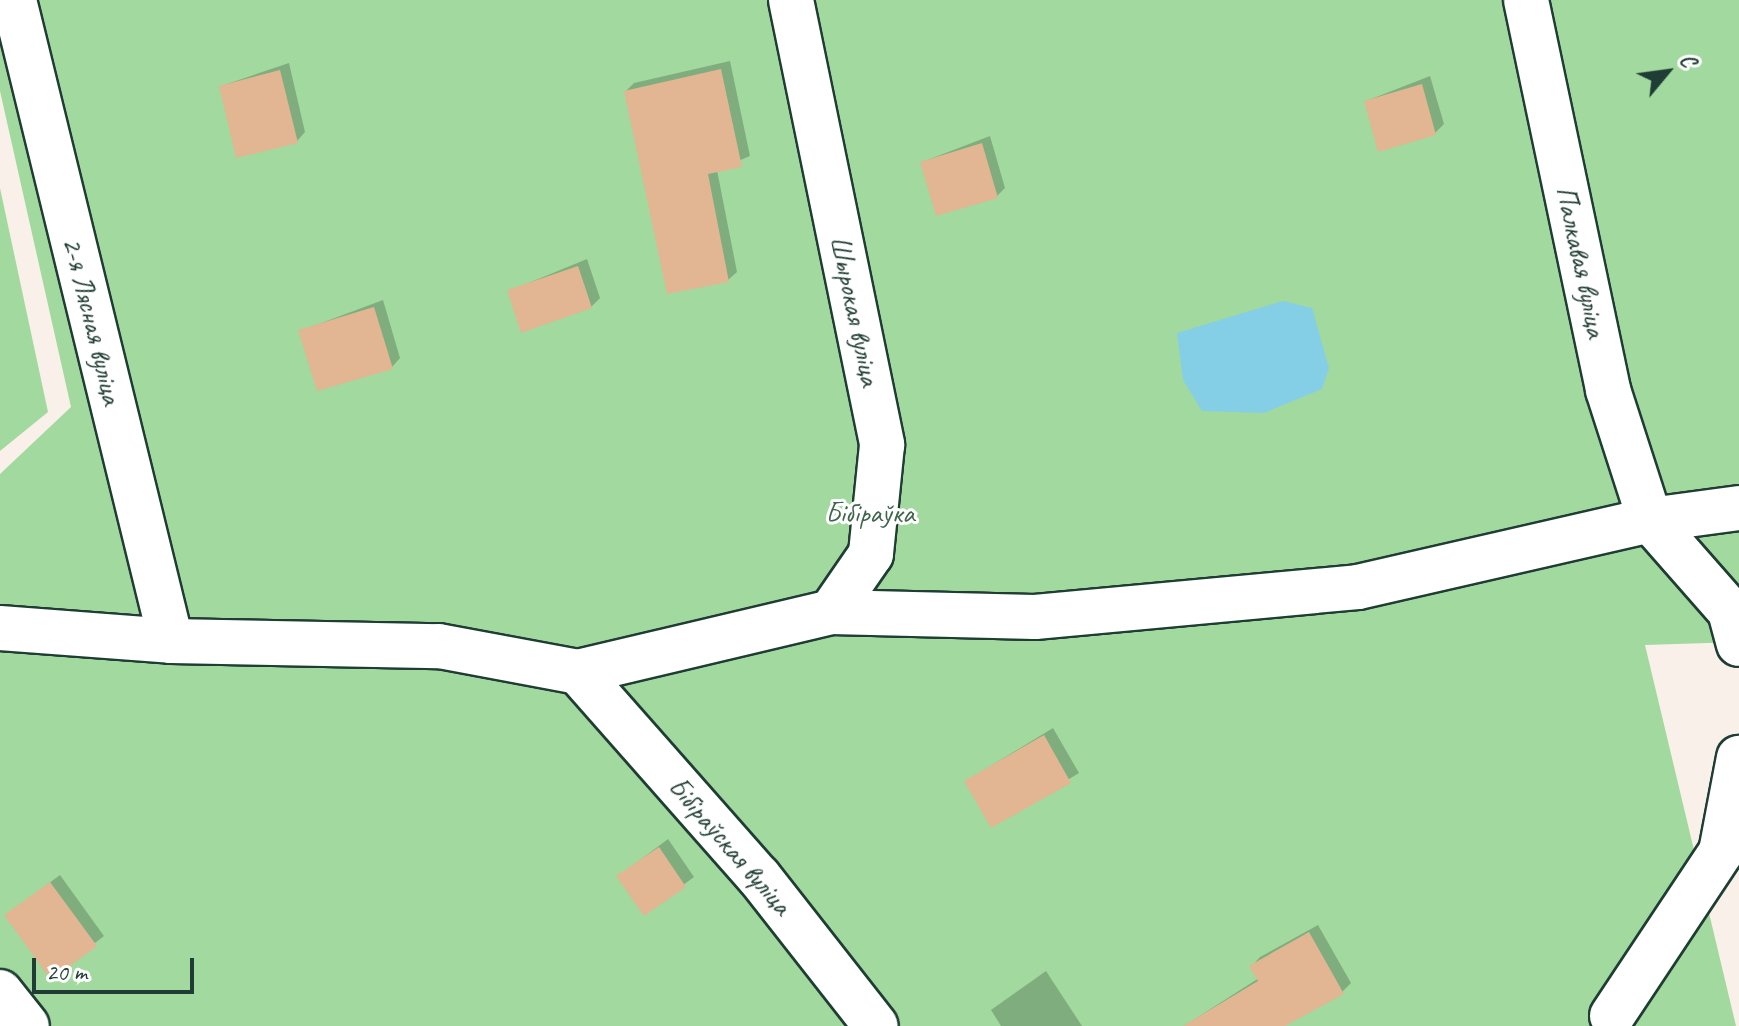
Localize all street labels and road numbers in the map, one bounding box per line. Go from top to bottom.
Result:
street label: Палкавая вуліца [1549,183,1613,341]
street label: Шырокая вуліца [823,234,887,388]
street label: 2-я Лясная вуліца [55,235,129,407]
street label: Бібіраўская вуліца [662,771,798,921]

